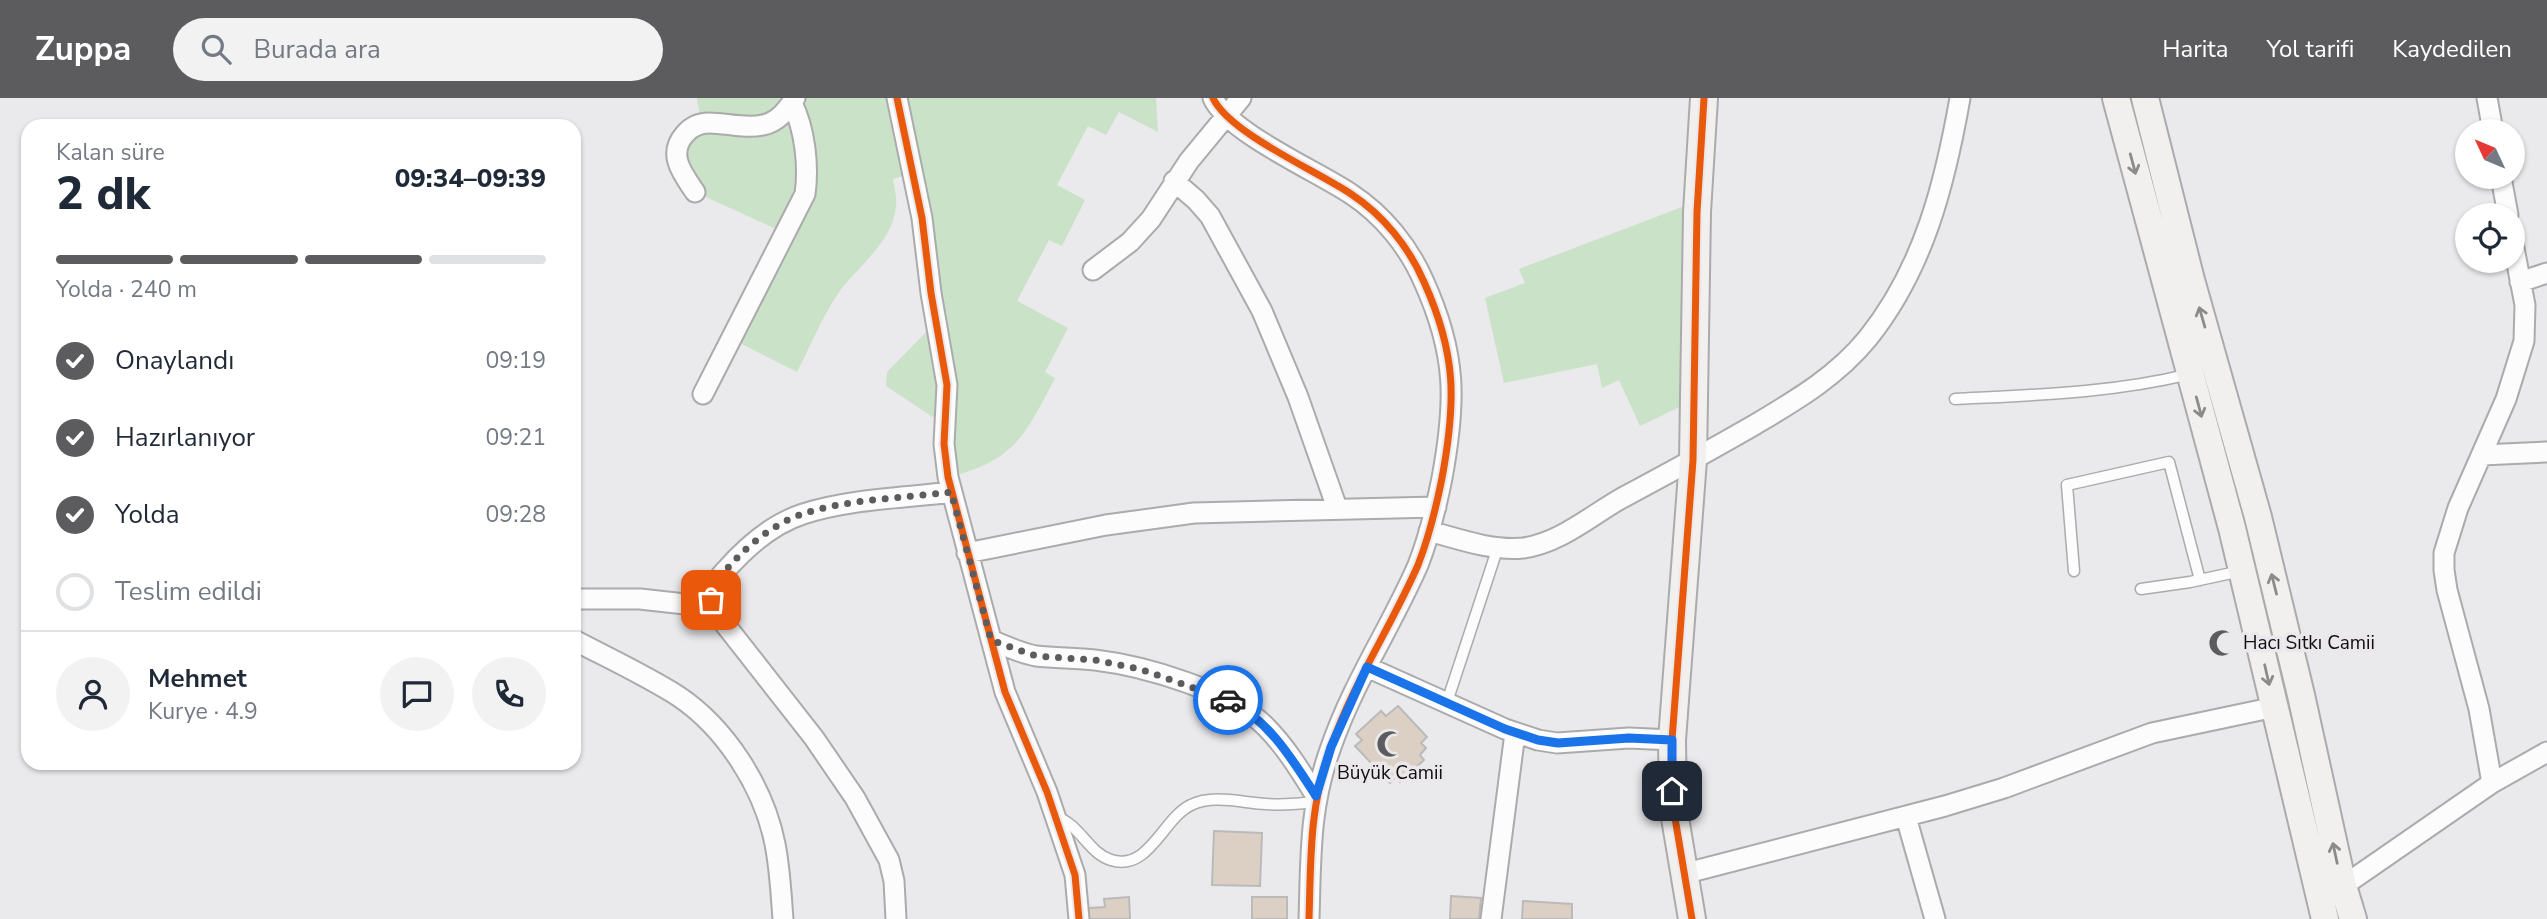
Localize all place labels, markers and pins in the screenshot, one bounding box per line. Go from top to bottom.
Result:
pin [681,570,741,630]
mosque icon: Hacı Sıtkı Camii [2207,628,2237,658]
place label: Hacı Sıtkı Camii [2243,630,2375,656]
mosque icon: Büyük Camii [1375,729,1405,759]
place label: Büyük Camii [1337,760,1443,786]
pin [1642,761,1702,821]

